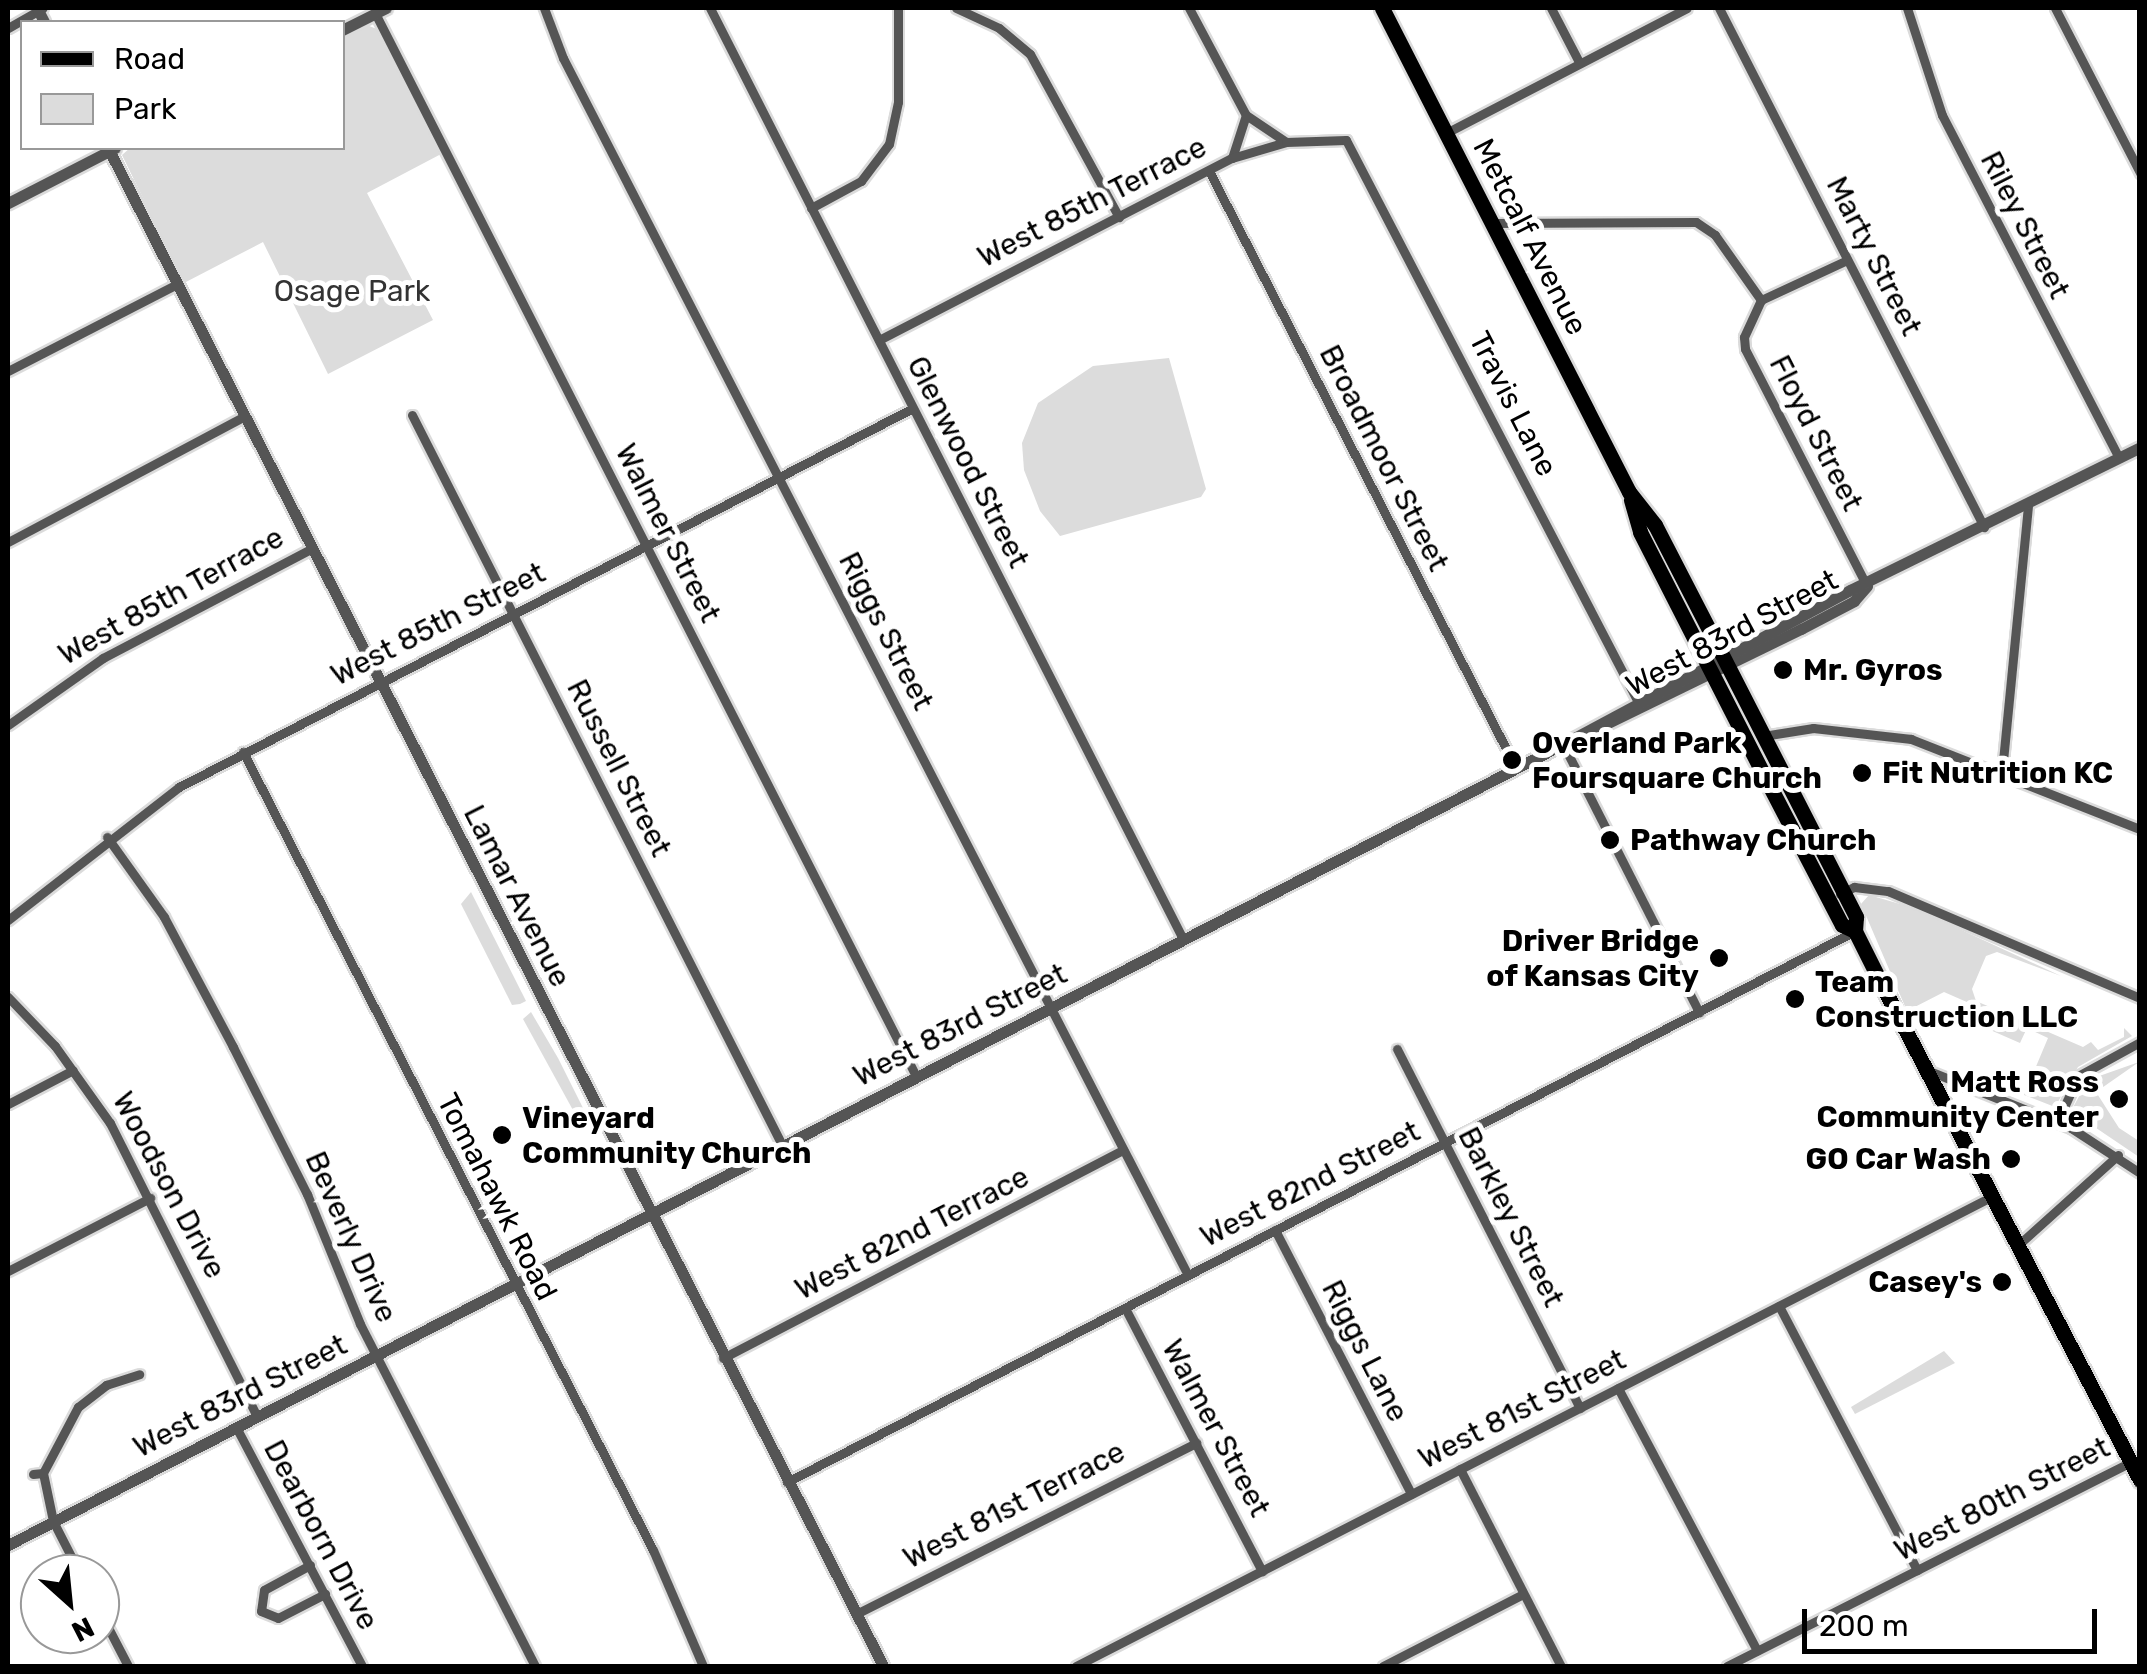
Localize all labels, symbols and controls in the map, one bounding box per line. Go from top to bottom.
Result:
legend [20,20,345,150]
text: Road [114,41,185,77]
text: Park [114,91,176,127]
street label: West 85th Terrace [971,129,1213,275]
street label: Metcalf Avenue [1465,132,1595,342]
street label: Riley Street [1972,145,2078,305]
street label: Marty Street [1818,170,1930,342]
park label: Osage Park [274,273,430,309]
street label: Travis Lane [1461,326,1565,482]
street label: Broadmoor Street [1311,339,1457,577]
street label: Floyd Street [1762,349,1870,517]
street label: Glenwood Street [899,350,1037,574]
street label: Walmer Street [607,437,729,629]
street label: West 85th Terrace [52,519,290,673]
street label: Riggs Street [831,546,941,716]
street label: West 85th Street [325,554,551,694]
street label: West 83rd Street [1620,562,1844,704]
place label: Mr. Gyros [1803,652,1943,688]
marker: Mr. Gyros [1772,659,1794,681]
street label: Russell Street [559,674,679,862]
place label: Overland Park Foursquare Church [1532,725,1822,796]
marker: Overland Park Foursquare Church [1501,749,1523,771]
place label: Fit Nutrition KC [1882,755,2113,791]
marker: Fit Nutrition KC [1851,762,1873,784]
street label: Lamar Avenue [455,799,579,993]
place label: Pathway Church [1630,822,1877,858]
marker: Pathway Church [1599,829,1621,851]
place label: Driver Bridge of Kansas City [1486,923,1699,994]
marker: Driver Bridge of Kansas City [1708,947,1730,969]
street label: West 83rd Street [847,956,1073,1094]
place label: Team Construction LLC [1815,964,2078,1034]
marker: Team Construction LLC [1784,988,1806,1010]
place label: Matt Ross Community Center [1816,1064,2099,1134]
street label: Woodson Drive [105,1086,233,1284]
street label: Tomahawk Road [429,1087,565,1307]
marker: Matt Ross Community Center [2108,1088,2130,1110]
place label: Vineyard Community Church [522,1100,812,1170]
street label: West 82nd Street [1194,1113,1426,1255]
street label: Barkley Street [1450,1121,1572,1313]
marker: Vineyard Community Church [491,1124,513,1146]
place label: GO Car Wash [1805,1141,1991,1177]
street label: Beverly Drive [297,1146,405,1328]
marker: GO Car Wash [2000,1148,2022,1170]
street label: West 82nd Terrace [789,1158,1035,1308]
place label: Casey's [1868,1264,1982,1300]
marker: Casey's [1991,1271,2013,1293]
street label: Riggs Lane [1314,1274,1416,1428]
street label: West 83rd Street [127,1327,353,1465]
street label: Walmer Street [1154,1333,1278,1523]
street label: West 81st Street [1412,1341,1632,1477]
street label: West 80th Street [1888,1429,2116,1569]
street label: West 81st Terrace [897,1433,1131,1577]
street label: Dearborn Drive [256,1434,386,1636]
north arrow [20,1554,120,1654]
scale bar [1807,1589,2102,1651]
text: 200 m [1819,1608,1909,1644]
text: N [66,1610,99,1649]

